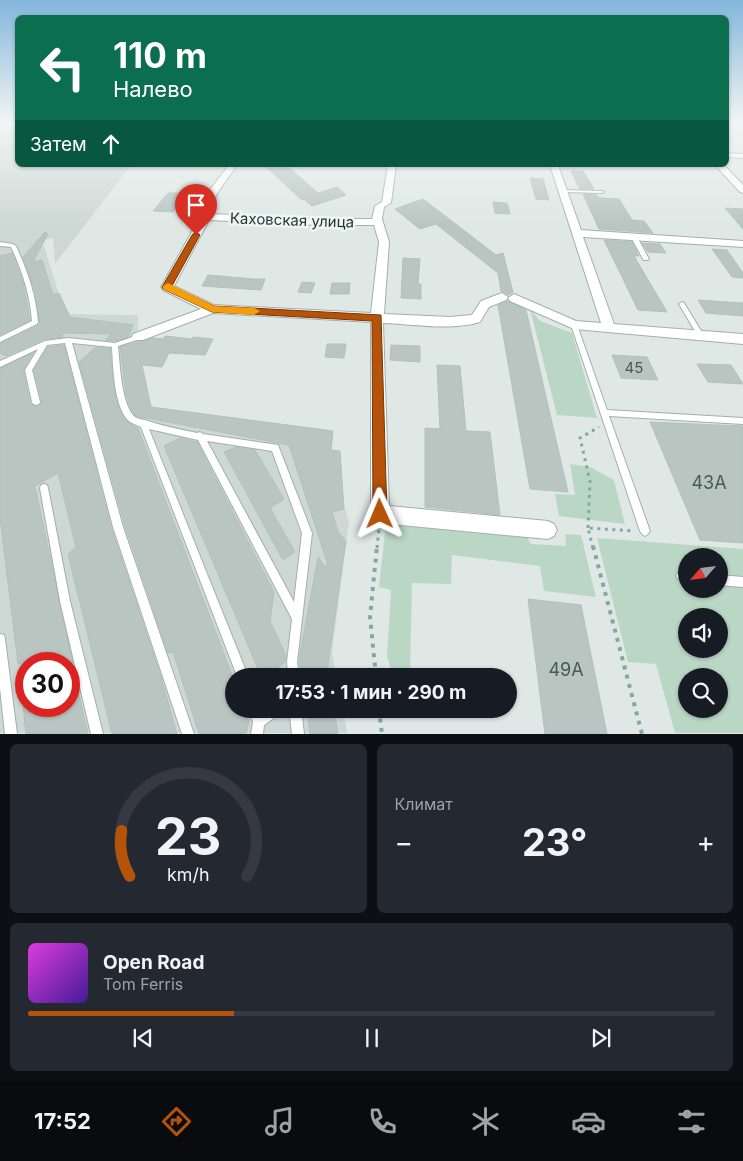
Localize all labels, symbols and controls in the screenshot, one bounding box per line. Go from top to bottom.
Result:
text: 110 m [113,34,207,76]
icon: left [30,35,95,100]
text: Налево [113,76,193,102]
icon: ahead [97,130,125,158]
text: Затем [30,133,87,156]
pin [175,184,217,235]
icon: arrive [182,191,210,219]
street label: Каховская улица [230,208,354,232]
house number: 45 [625,358,643,377]
house number: 43А [691,472,727,493]
position arrow [353,487,405,539]
north arrow [678,548,728,598]
map controls [678,548,728,718]
button: sound [678,608,728,658]
speed limit sign: 30 [15,652,80,717]
house number: 49А [548,659,584,680]
button: search [678,668,728,718]
text: 17:53 · 1 мин · 290 m [276,681,466,704]
text: Климат [395,794,453,814]
text: 23 [155,805,221,868]
text: 23° [522,819,588,865]
text: − [395,825,413,859]
text: + [696,825,715,859]
text: km/h [167,864,209,885]
text: Open Road [103,951,204,974]
text: Tom Ferris [103,974,183,994]
icon: previous [129,1024,157,1052]
icon: pause [358,1024,386,1052]
icon: next [587,1024,615,1052]
icon: directions [159,1104,194,1139]
icon: music [262,1104,297,1139]
icon: phone [365,1104,400,1139]
icon: climate [468,1104,503,1139]
icon: car [571,1104,606,1139]
icon: filters [674,1104,709,1139]
text: 17:52 [34,1108,91,1134]

